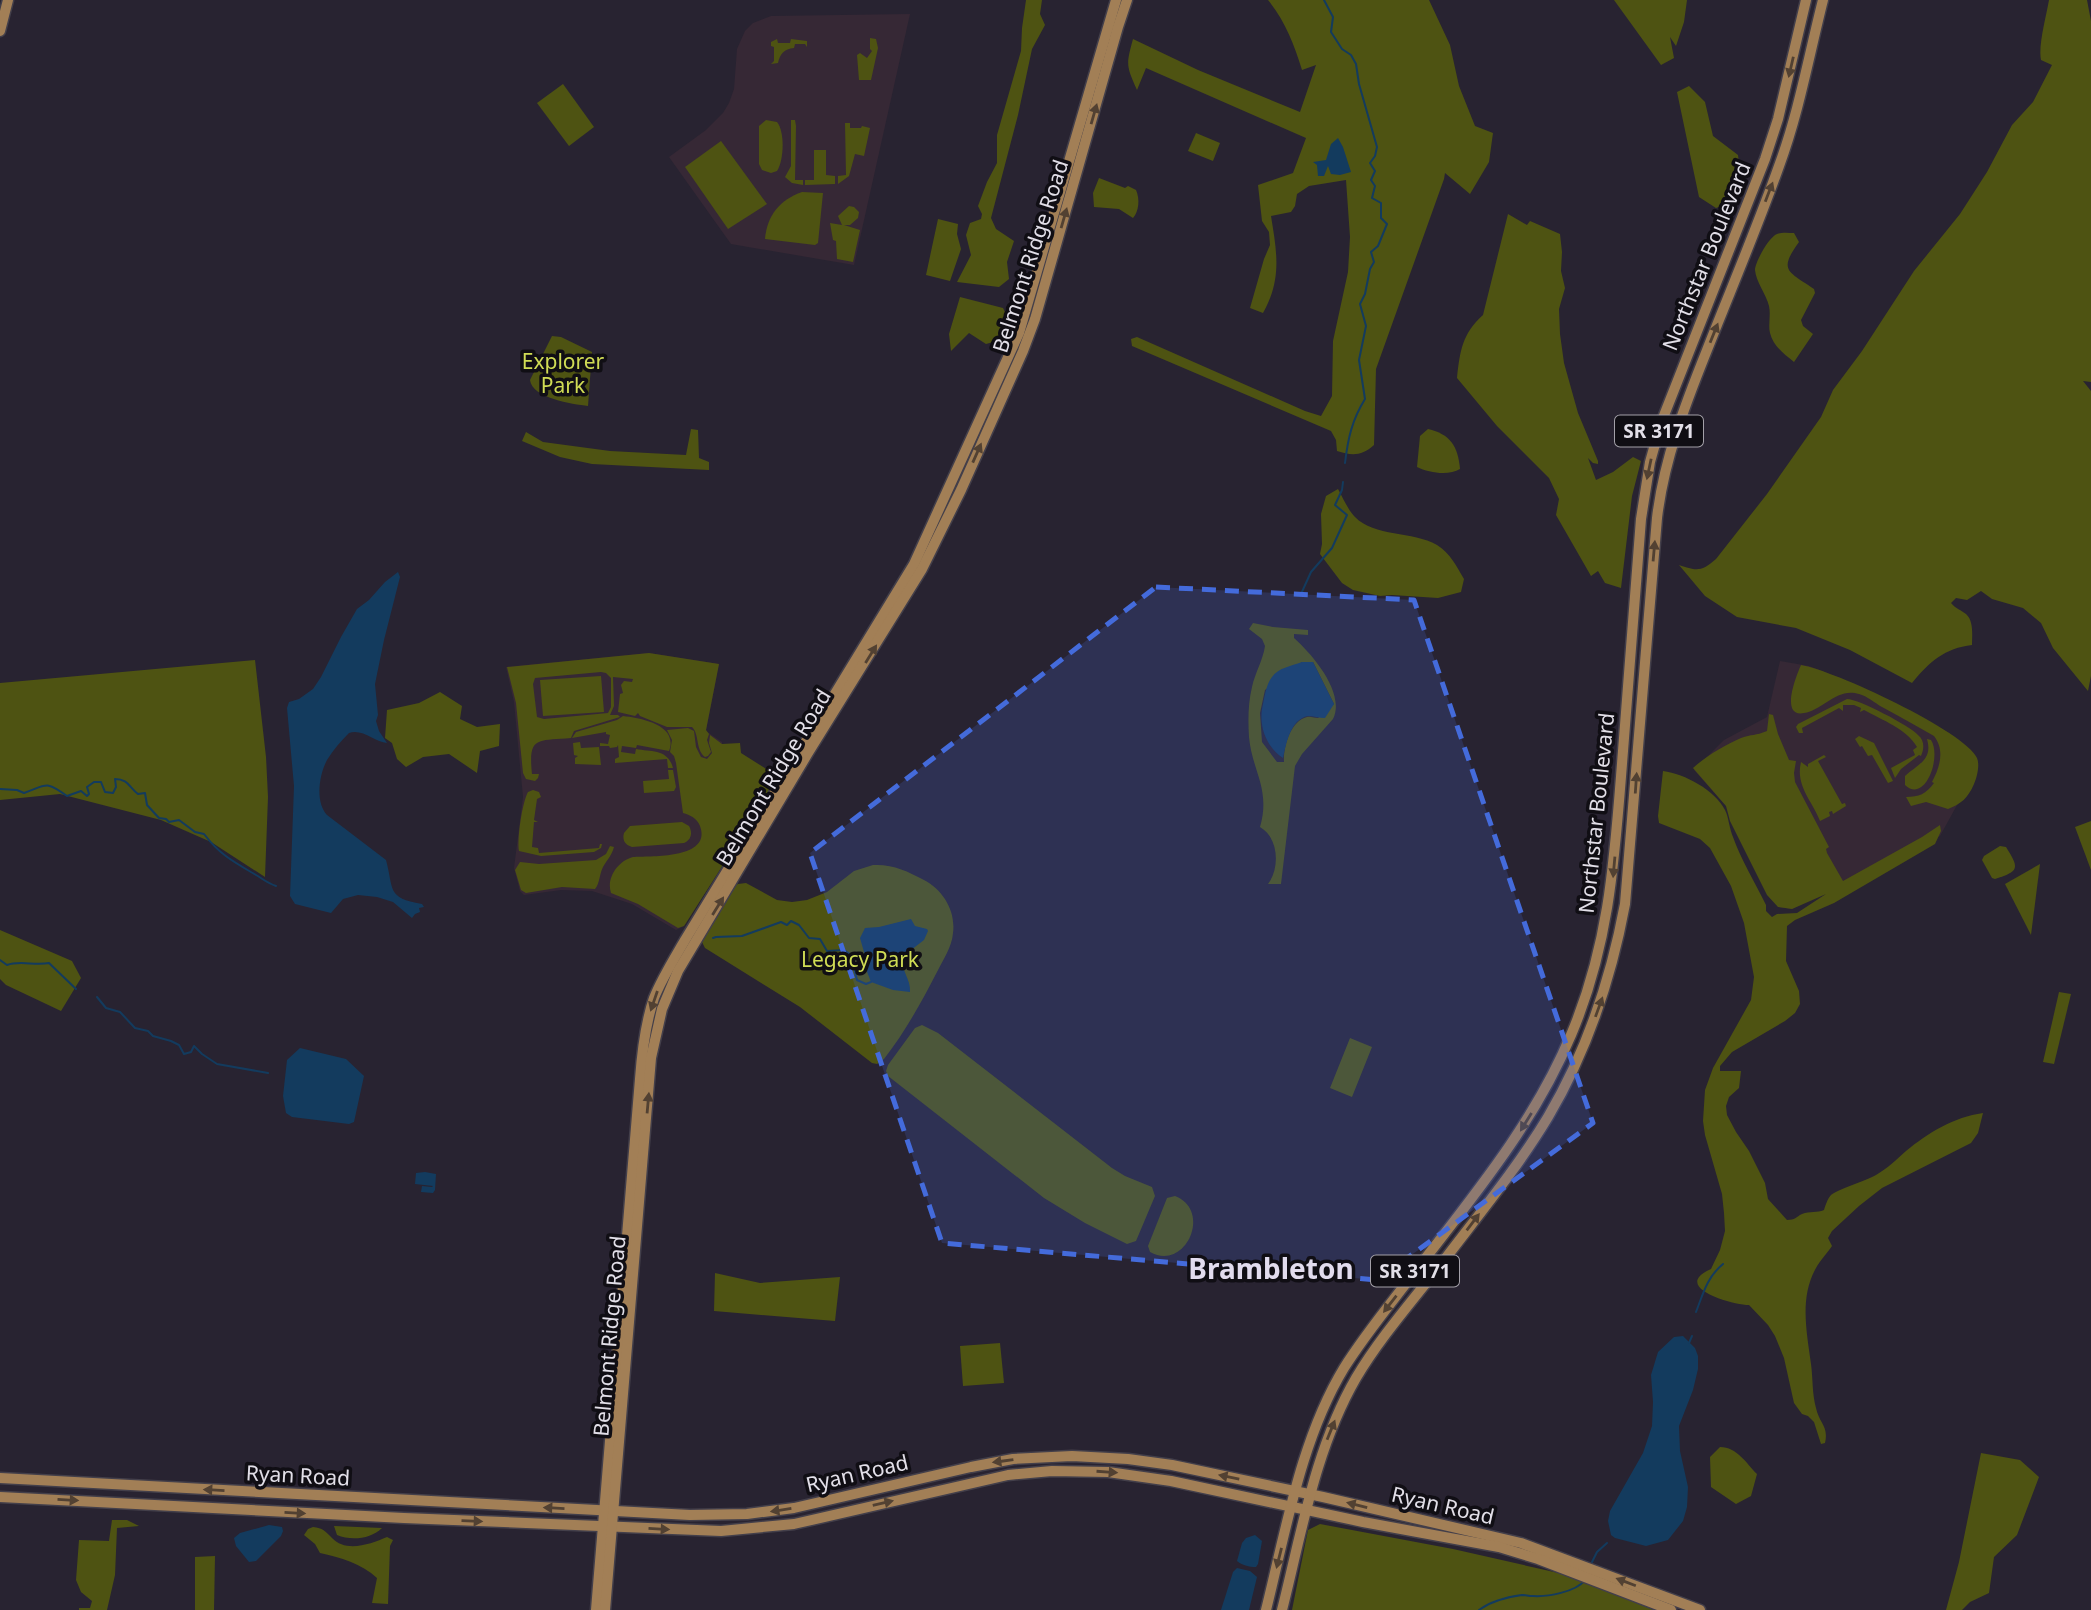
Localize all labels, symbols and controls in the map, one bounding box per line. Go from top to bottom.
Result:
one-way arrow [1785,56,1796,78]
one-way arrow [1090,104,1100,125]
street label: Belmont Ridge Road [986,156,1074,356]
street label: Northstar Boulevard [1655,157,1757,355]
one-way arrow [1764,181,1775,202]
one-way arrow [1060,207,1070,228]
one-way arrow [1708,322,1719,343]
park label: Explorer Park [522,347,605,399]
road number: SR 3171 [1615,416,1703,446]
one-way arrow [972,443,983,464]
one-way arrow [1643,458,1654,480]
one-way arrow [1649,539,1660,561]
one-way arrow [864,645,877,664]
street label: Belmont Ridge Road [709,683,837,871]
street label: Northstar Boulevard [1572,711,1620,915]
one-way arrow [1631,772,1642,794]
one-way arrow [1608,856,1619,878]
one-way arrow [711,896,724,916]
park label: Legacy Park [801,945,920,973]
one-way arrow [648,990,659,1011]
one-way arrow [1594,996,1605,1017]
one-way arrow [643,1091,654,1113]
one-way arrow [1519,1113,1532,1132]
one-way arrow [1465,1214,1480,1232]
street label: Belmont Ridge Road [586,1234,632,1438]
district label: Brambleton [1188,1249,1354,1287]
road number: SR 3171 [1371,1256,1459,1287]
one-way arrow [1382,1295,1397,1313]
one-way arrow [1326,1419,1337,1440]
street label: Ryan Road [803,1448,911,1498]
one-way arrow [992,1456,1014,1467]
street label: Ryan Road [245,1458,351,1492]
one-way arrow [1096,1467,1118,1478]
one-way arrow [1218,1472,1240,1483]
street label: Ryan Road [1389,1480,1497,1530]
one-way arrow [202,1484,224,1495]
one-way arrow [57,1495,79,1506]
one-way arrow [872,1497,894,1508]
one-way arrow [1346,1499,1368,1510]
one-way arrow [543,1502,565,1513]
one-way arrow [770,1505,792,1516]
one-way arrow [285,1507,307,1518]
one-way arrow [461,1516,483,1527]
one-way arrow [649,1524,671,1535]
one-way arrow [1273,1548,1284,1570]
one-way arrow [1616,1576,1637,1587]

